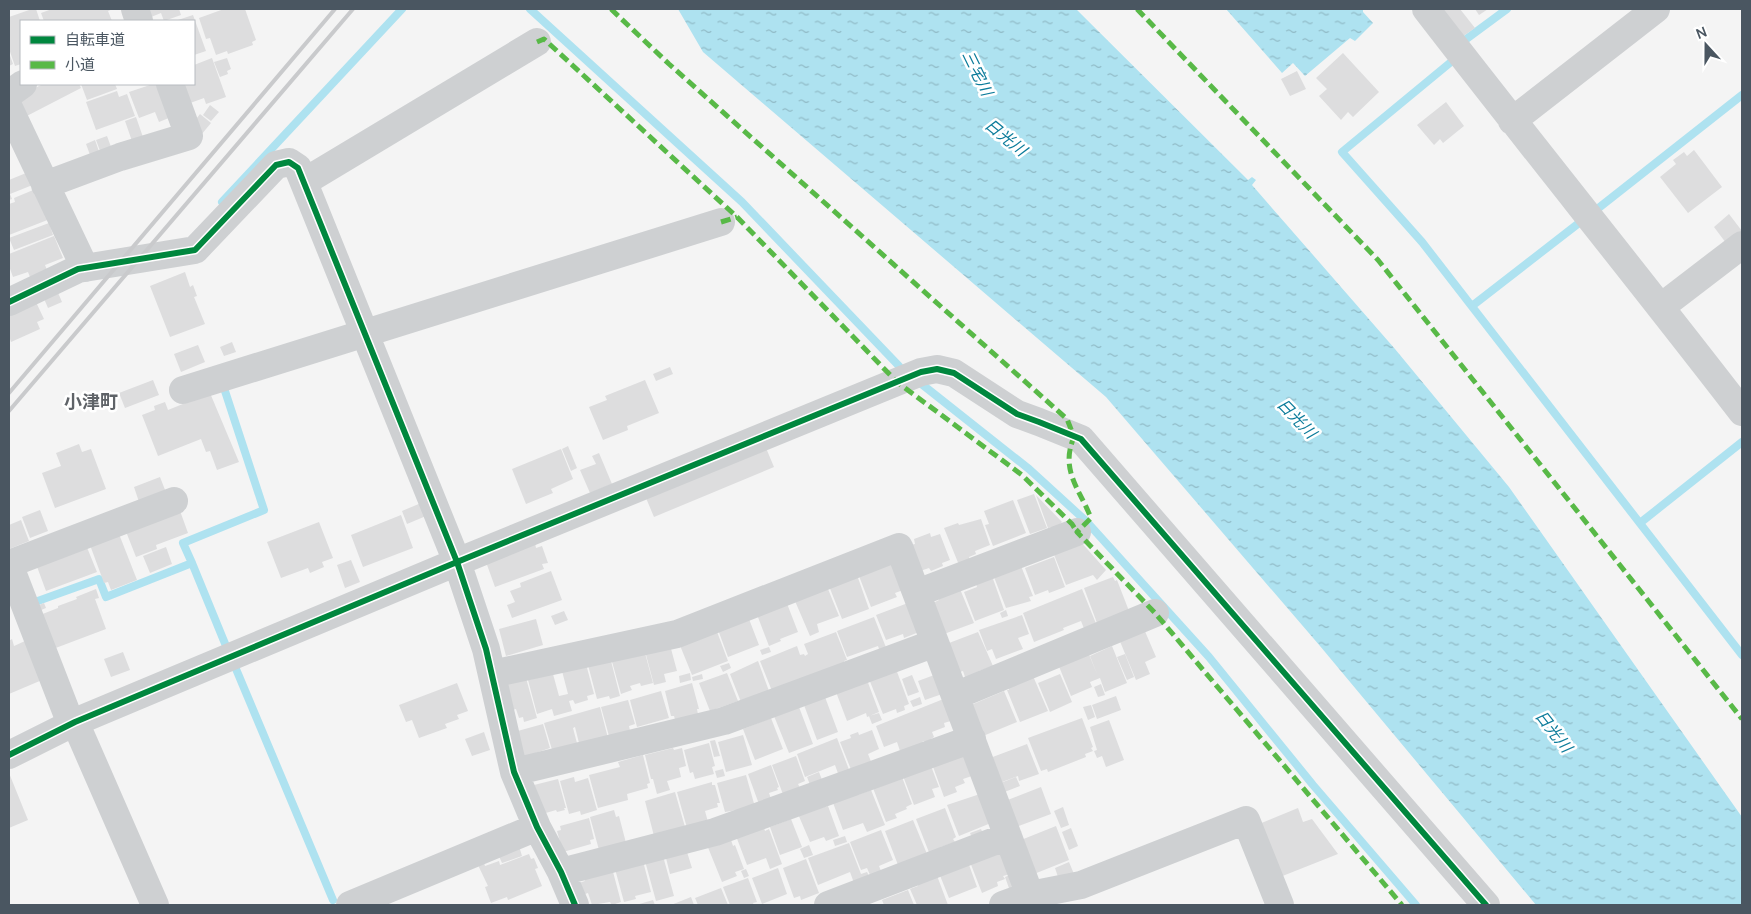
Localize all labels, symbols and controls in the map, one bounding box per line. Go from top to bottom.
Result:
legend [20,20,195,85]
north arrow [1681,20,1731,70]
text: N [1693,22,1709,43]
text: 自転車道 [65,29,125,50]
water label: 三宅川 [958,47,999,101]
text: 小道 [65,54,95,75]
water label: 日光川 [980,113,1033,162]
district label: 小津町 [64,389,118,413]
water label: 日光川 [1272,393,1323,444]
water label: 日光川 [1531,705,1579,758]

